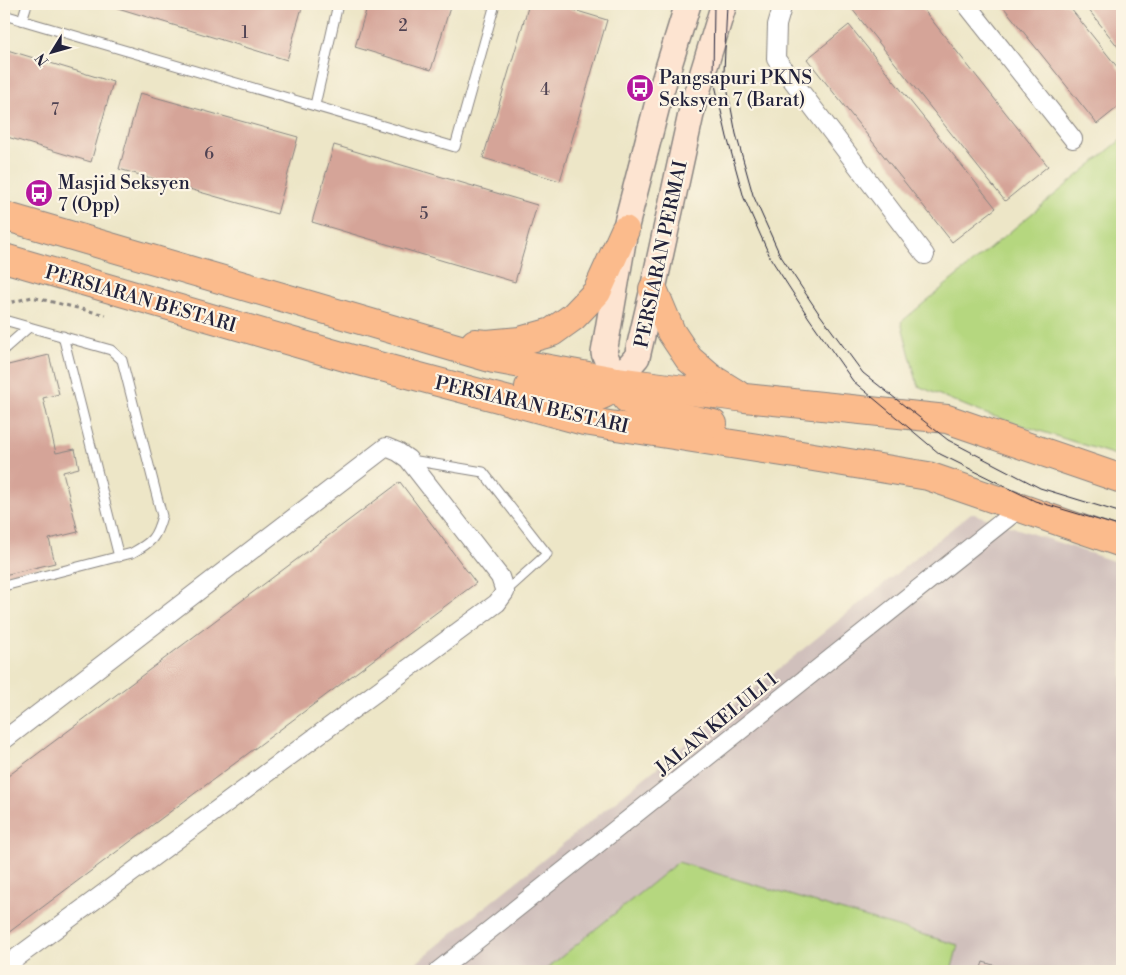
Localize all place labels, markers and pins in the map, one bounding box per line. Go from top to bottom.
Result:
place label: Pangsapuri PKNS Seksyen 7 (Barat) [659,66,812,112]
bus stop icon: Pangsapuri PKNS Seksyen 7 (Barat) [625,73,655,103]
place label: Masjid Seksyen 7 (Opp) [58,171,190,217]
bus stop icon: Masjid Seksyen 7 (Opp) [24,178,54,208]

